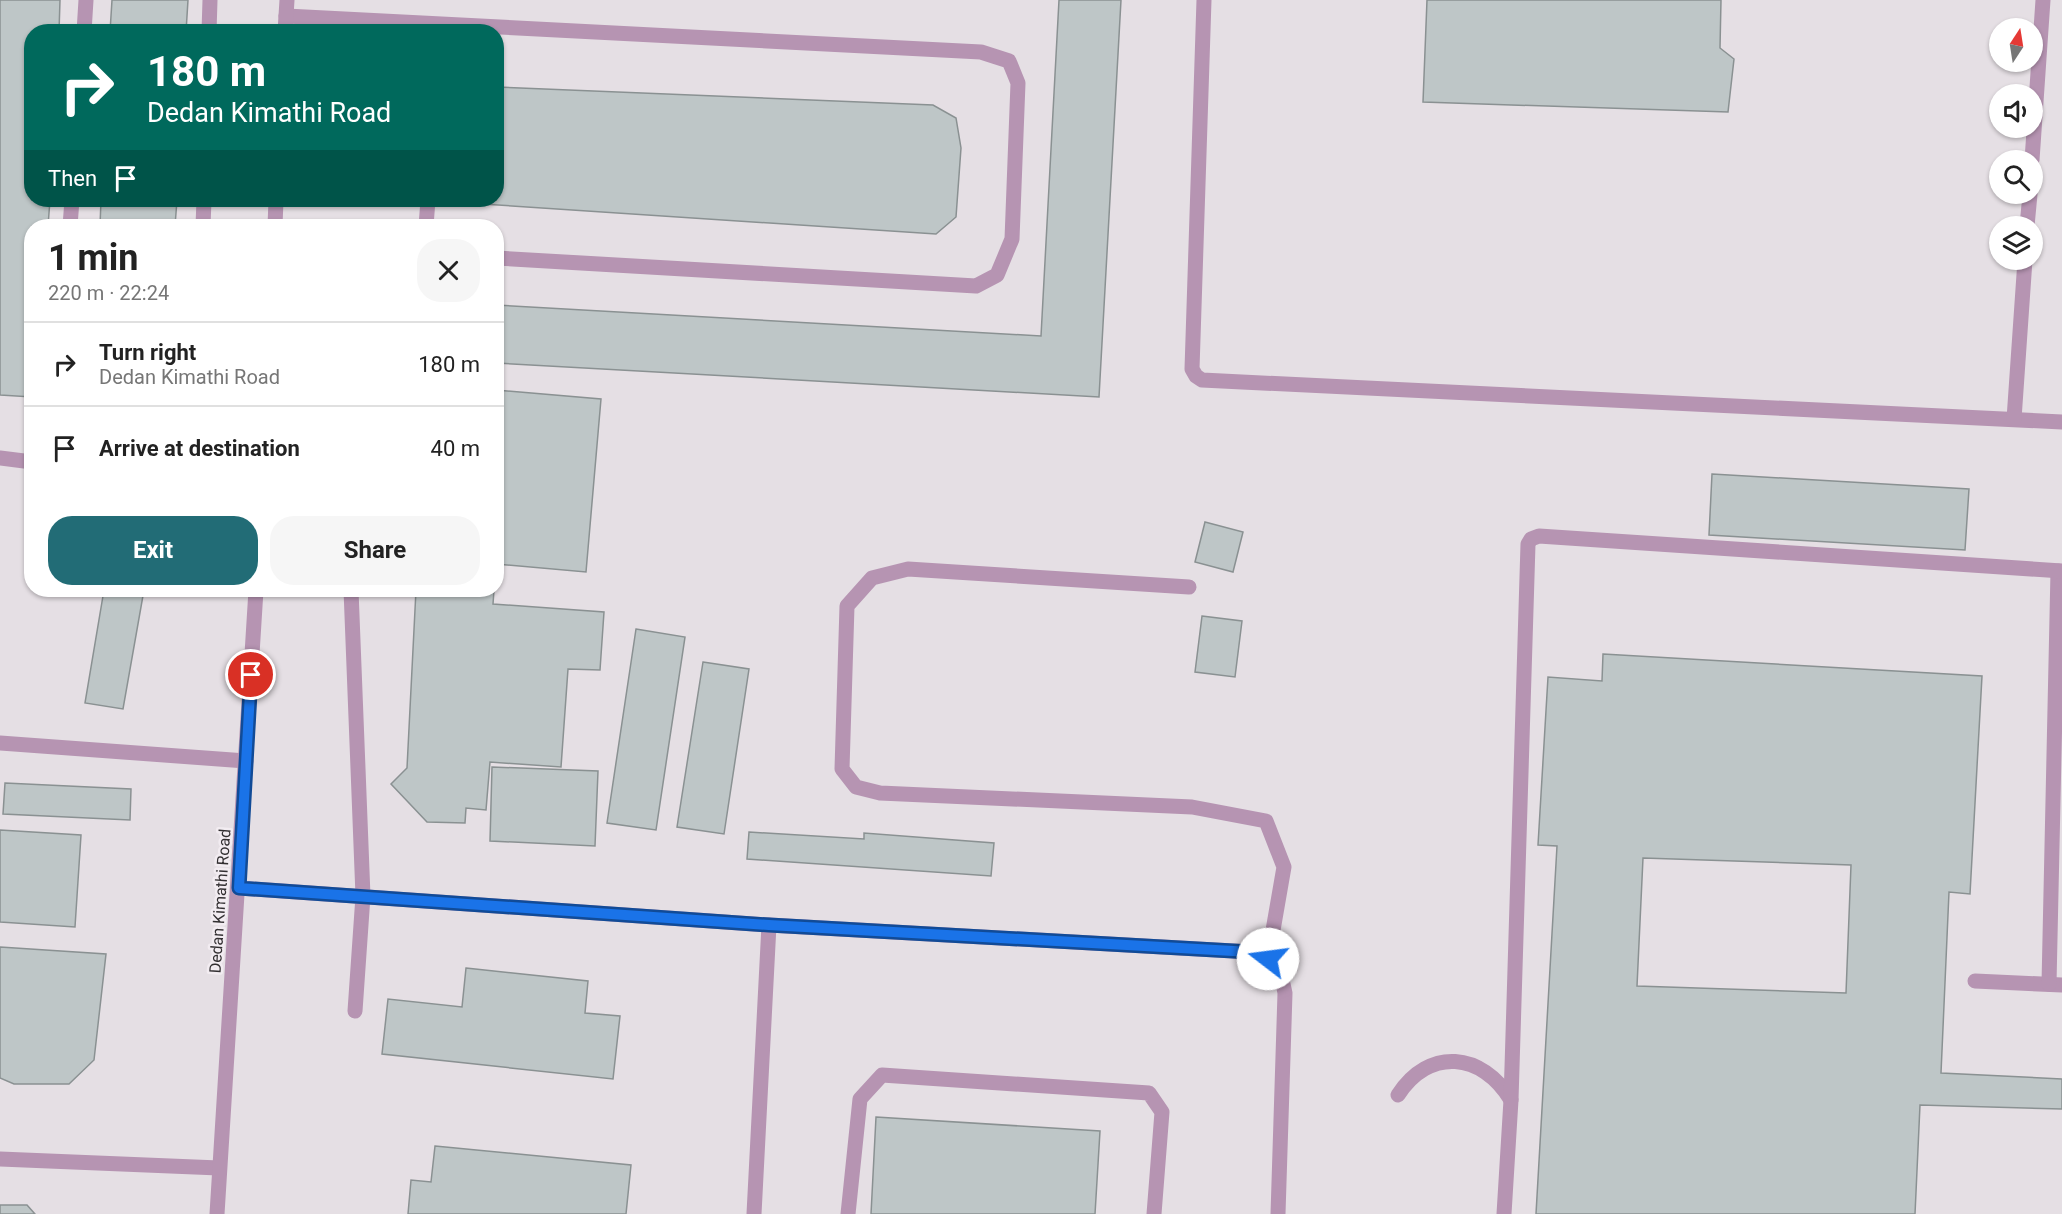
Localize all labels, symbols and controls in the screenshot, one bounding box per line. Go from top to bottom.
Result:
north arrow [1989,18,2043,72]
map controls [1989,18,2043,270]
text: 180 m [147,47,266,96]
icon: right [48,48,126,126]
button: sound [1989,84,2043,138]
text: Dedan Kimathi Road [147,97,391,129]
button: search [1989,150,2043,204]
icon: arrive [109,162,142,195]
text: Then [48,166,97,191]
button: layers [1989,216,2043,270]
text: 1 min [48,237,139,279]
button: close [417,239,480,302]
text: 220 m · 22:24 [48,281,169,305]
text: Turn right [99,340,196,365]
icon: right [48,348,81,381]
text: 180 m [418,352,480,377]
text: Dedan Kimathi Road [99,365,280,389]
icon: arrive [48,432,81,465]
text: Arrive at destination [99,436,300,461]
text: 40 m [431,436,480,461]
button: Exit [48,516,258,585]
button: Share [270,516,480,585]
pin [225,649,276,700]
icon: arrive [234,658,267,691]
street label: Dedan Kimathi Road [205,828,235,974]
position arrow [1236,927,1300,991]

